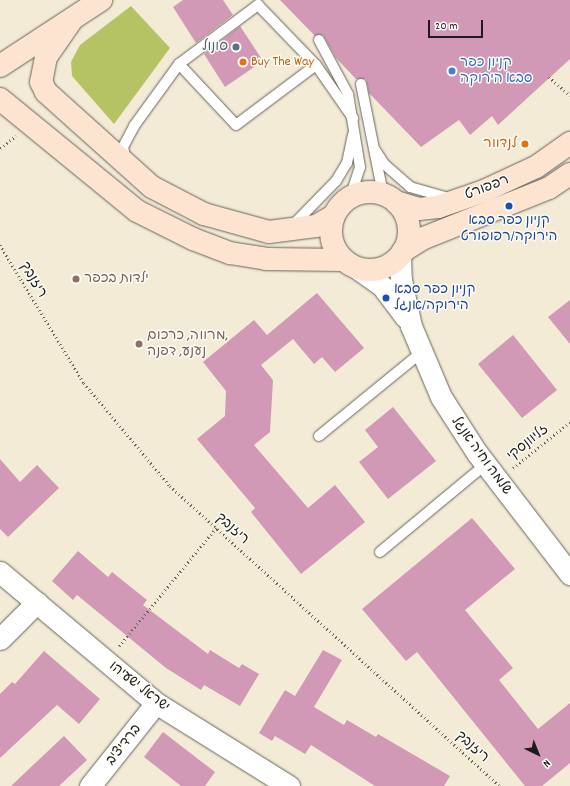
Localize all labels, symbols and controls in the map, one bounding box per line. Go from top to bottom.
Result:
scale bar [430,12,485,38]
text: 20 m [435,18,458,35]
place label: סונול [202,39,228,55]
marker: סונול [231,42,241,52]
place label: Buy The Way [251,54,314,70]
place label: קניון כפר סבא הירוקה [460,55,532,88]
marker: Buy The Way [238,57,248,67]
marker: קניון כפר סבא הירוקה [447,66,457,76]
place label: לנדוור [483,136,517,152]
marker: לנדוור [520,139,530,149]
street label: רפפורט [462,172,512,204]
marker: קניון כפר סבא הירוקה/רפופורט [504,201,514,211]
place label: קניון כפר סבא הירוקה/רפופורט [461,213,557,246]
street label: ריזנבך [16,259,50,301]
place label: ילדות בכפר [84,271,149,287]
marker: ילדות בכפר [71,274,81,284]
place label: קניון כפר סבא הירוקה/אנגל [394,282,475,314]
marker: קניון כפר סבא הירוקה/אנגל [381,293,391,303]
place label: מרווה, כרכום, נענע, דפנה [147,328,228,360]
marker: מרווה, כרכום, נענע, דפנה [134,339,144,349]
street label: שלמה וחיה אנגל [447,414,515,498]
street label: זליוונסקי [504,421,552,465]
street label: ריזנבך [212,510,252,548]
street label: ישראל ישעיהו [105,658,173,716]
street label: ברדיצ'ב [103,721,145,769]
street label: ריזנבך [452,728,492,766]
north arrow [518,734,558,774]
text: N [539,755,554,770]

